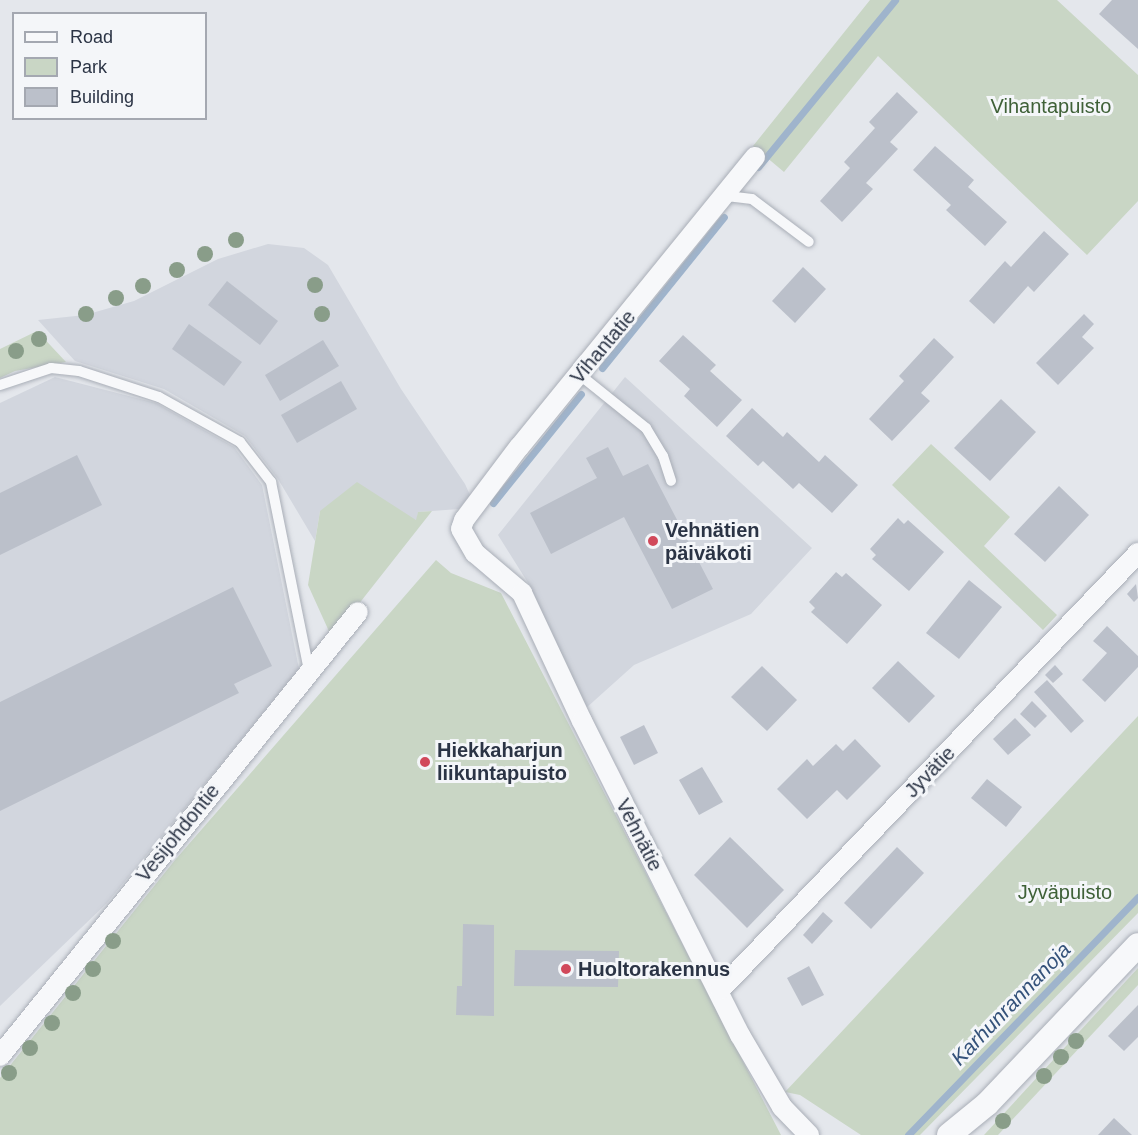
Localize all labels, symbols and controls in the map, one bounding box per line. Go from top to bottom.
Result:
legend [12,12,207,120]
text: Road [70,27,113,47]
text: Park [70,57,107,77]
text: Building [70,87,134,107]
park label: Vihantapuisto [991,94,1111,118]
street label: Vihantatie [565,305,641,389]
place label: Vehnätien päiväkoti [665,518,759,565]
marker: Vehnätien päiväkoti [646,534,660,548]
place label: Hiekkaharjun liikuntapuisto [437,738,567,785]
street label: Jyvätie [900,741,960,803]
marker: Hiekkaharjun liikuntapuisto [418,755,432,769]
street label: Vesijohdontie [131,779,225,887]
street label: Vehnätie [611,795,667,875]
park label: Jyväpuisto [1018,880,1112,904]
water label: Karhunrannanoja [946,937,1076,1071]
place label: Huoltorakennus [578,957,730,981]
marker: Huoltorakennus [559,962,573,976]

